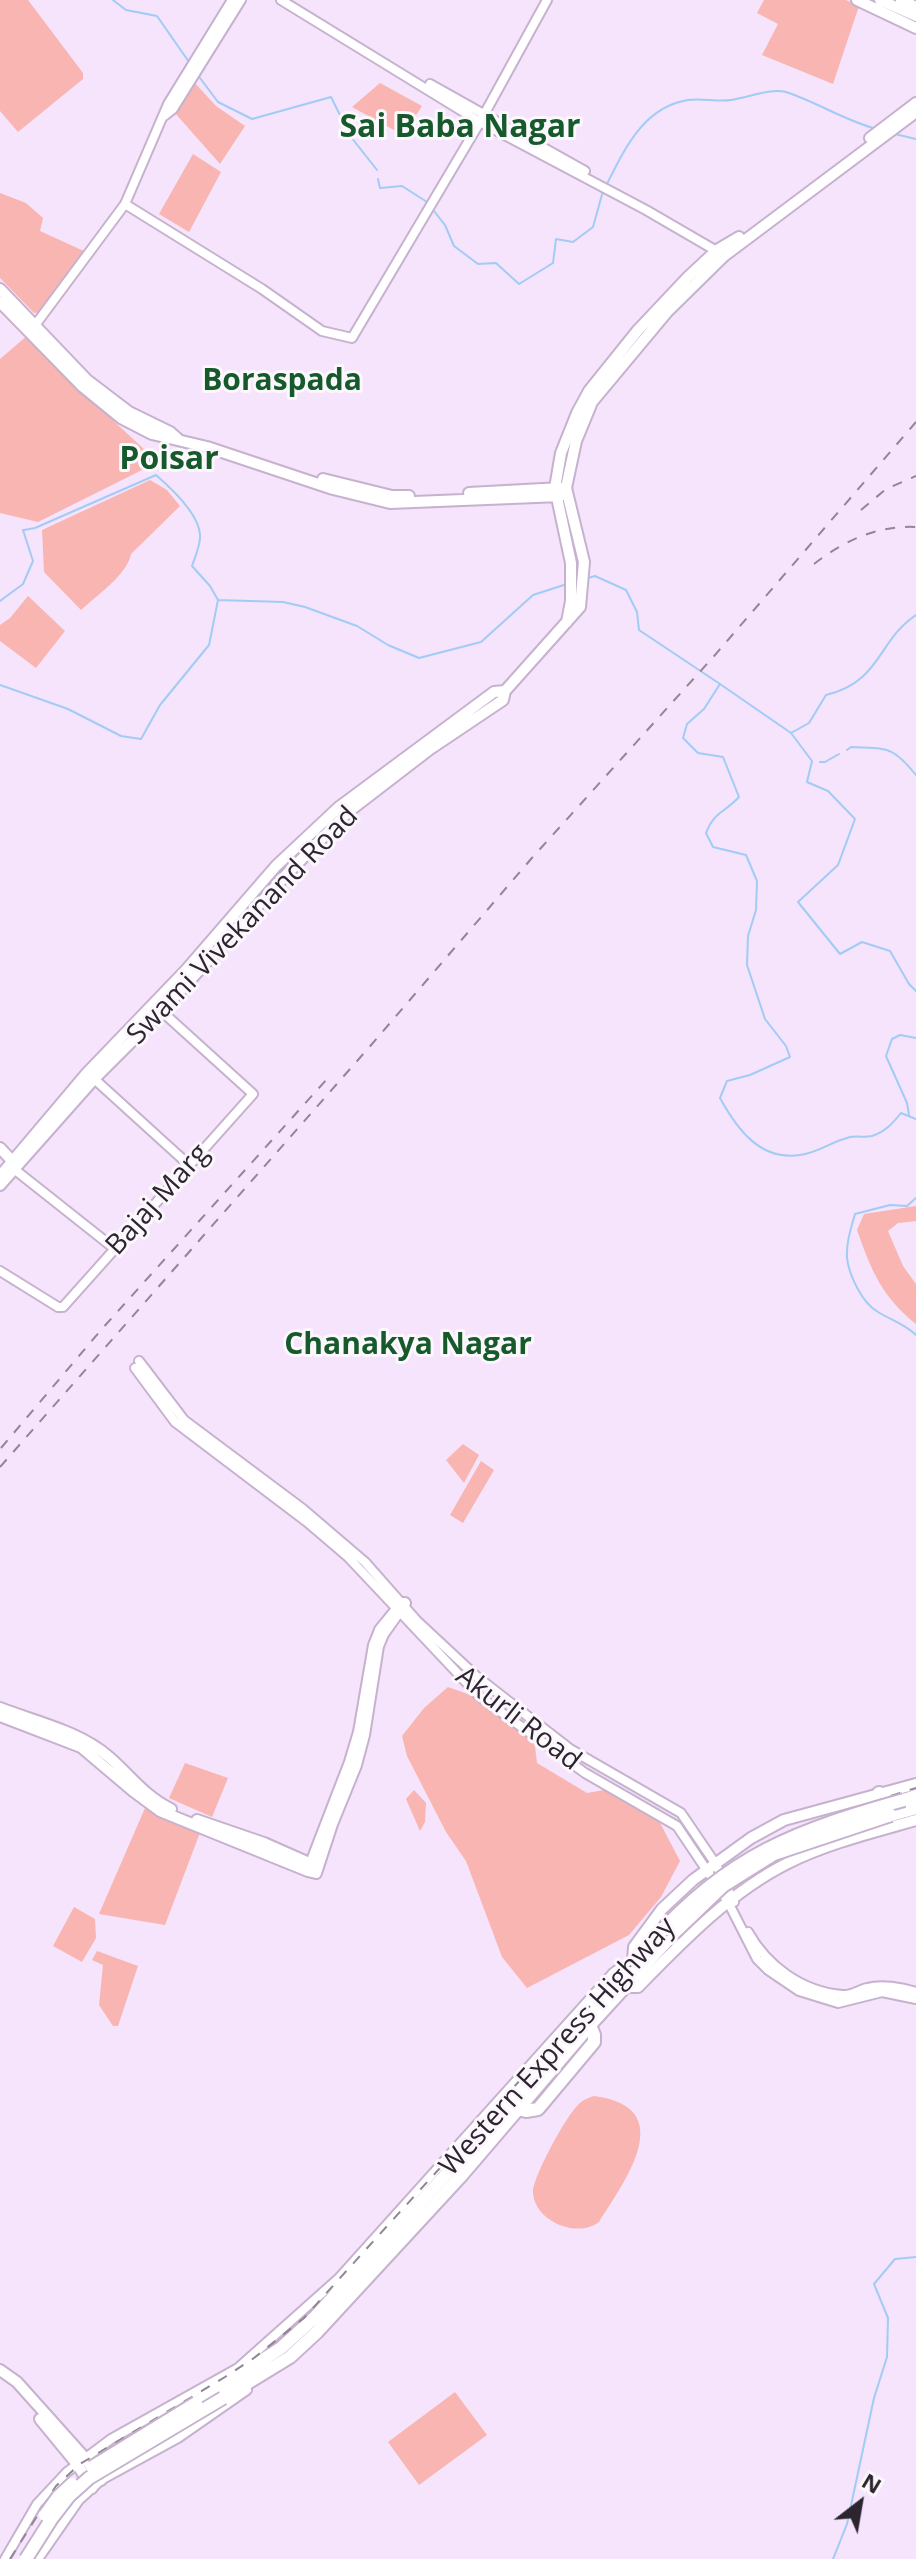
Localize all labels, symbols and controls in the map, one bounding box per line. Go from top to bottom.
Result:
district label: Sai Baba Nagar [339,109,581,147]
district label: Boraspada [202,363,362,399]
district label: Poisar [119,441,219,479]
street label: Swami Vivekanand Road [121,800,365,1052]
street label: Bajaj Marg [99,1137,217,1263]
district label: Chanakya Nagar [284,1327,532,1363]
street label: Akurli Road [449,1660,587,1778]
street label: Western Express Highway [433,1911,683,2183]
north arrow [820,2463,900,2543]
text: N [857,2465,888,2500]

